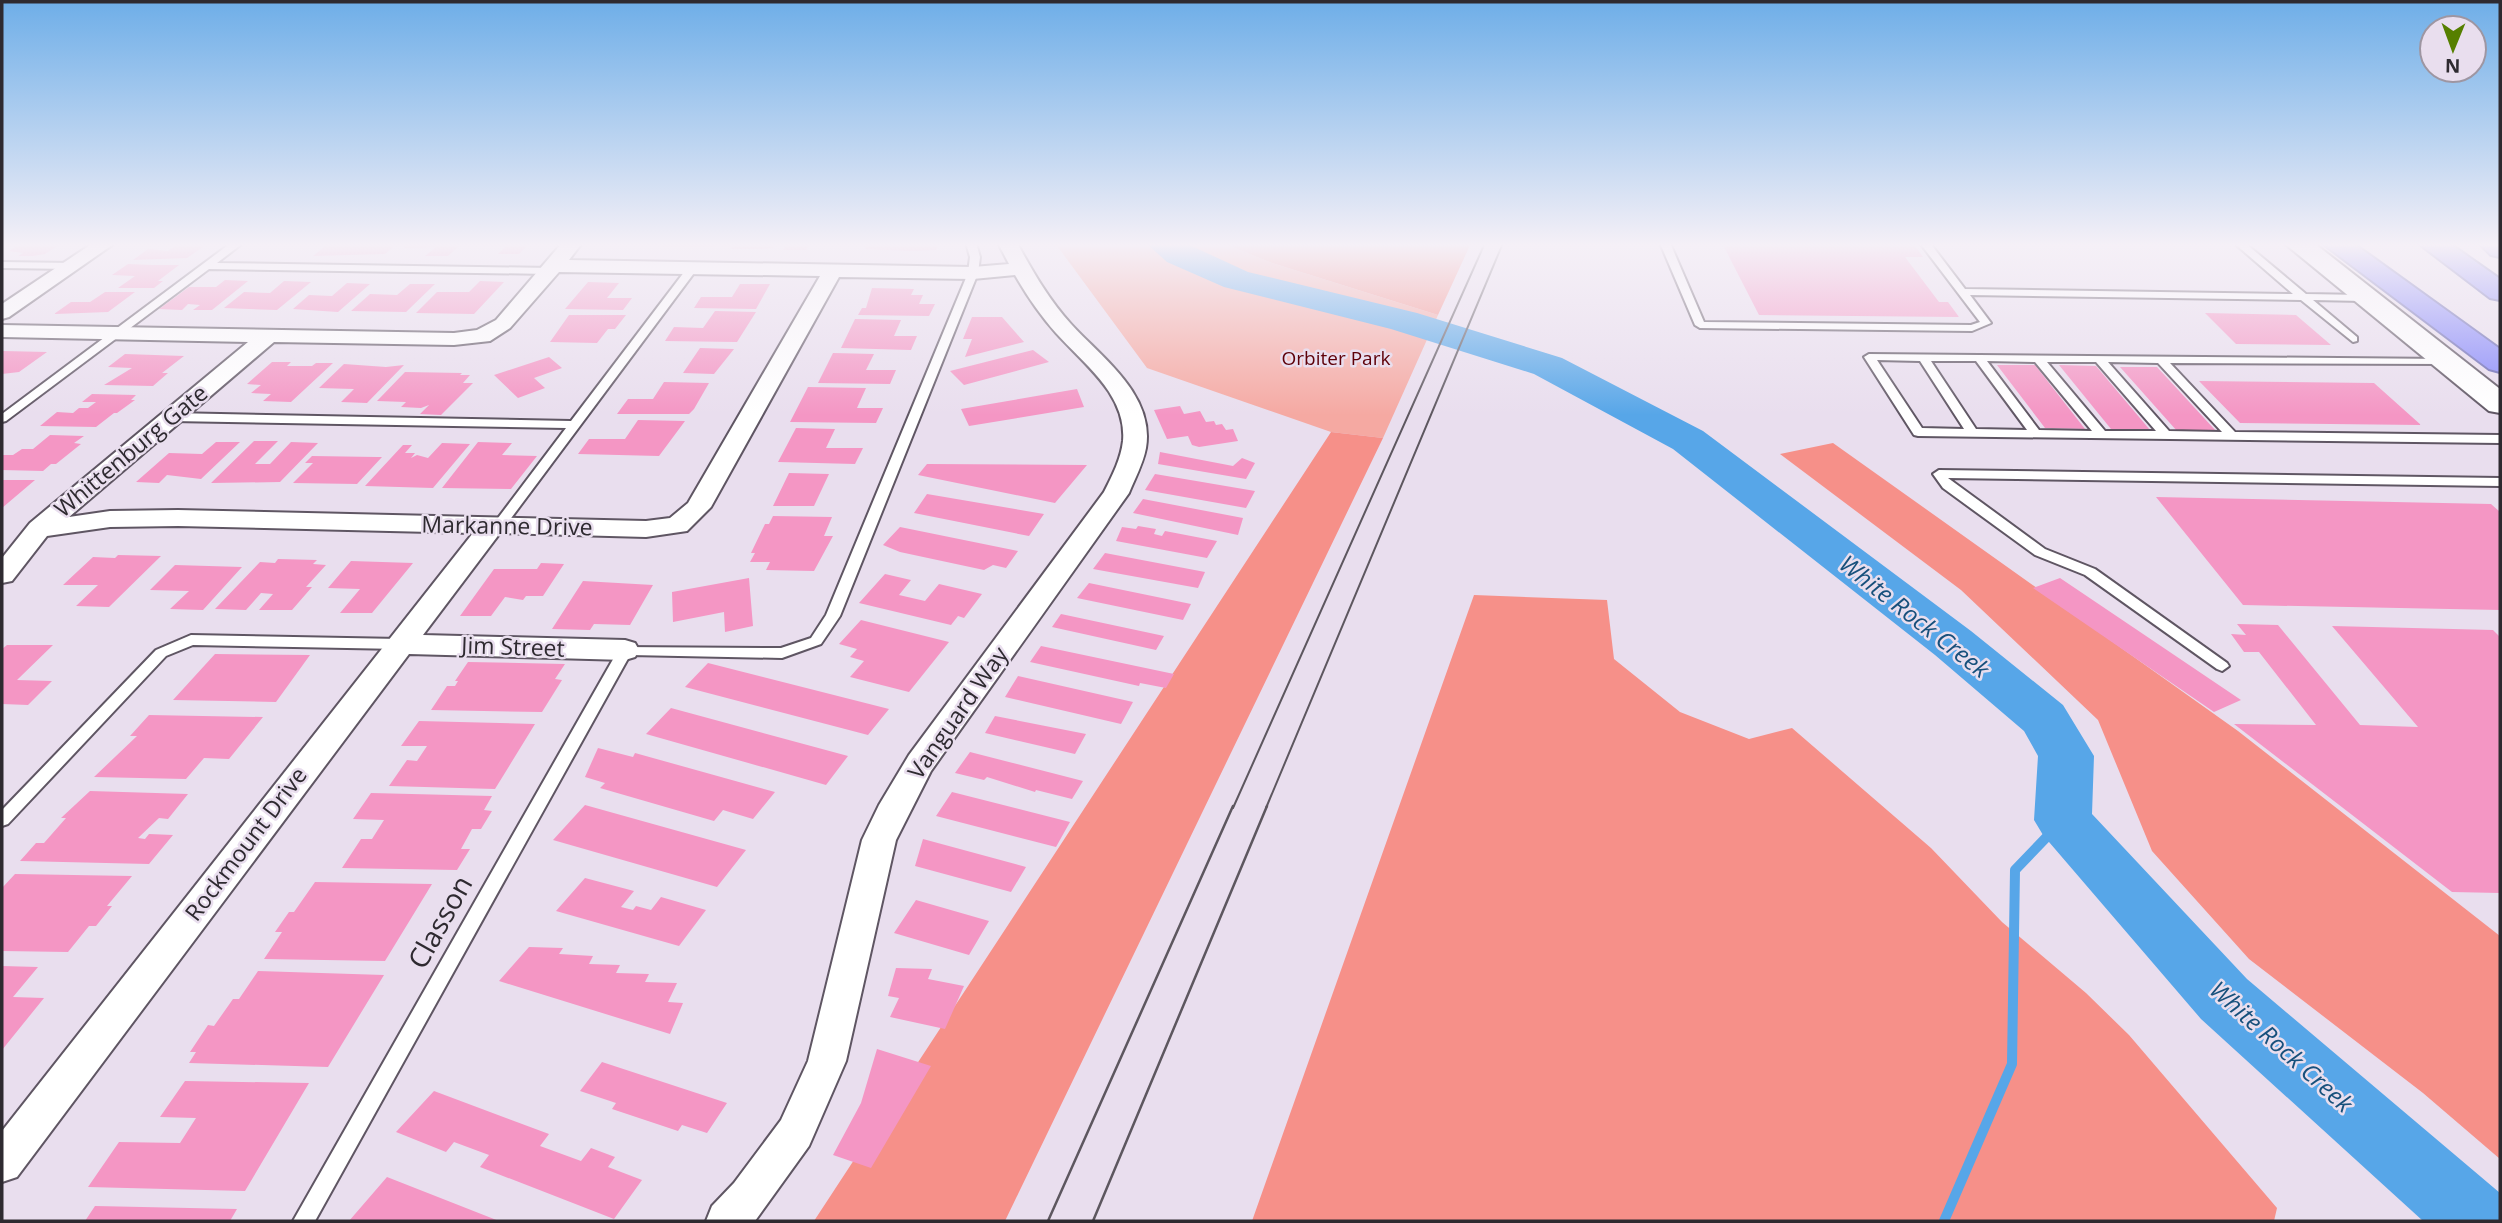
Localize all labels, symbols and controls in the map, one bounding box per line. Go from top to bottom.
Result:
north arrow [2418,14,2488,84]
text: N [2445,53,2461,79]
park label: Orbiter Park [1282,345,1390,371]
street label: Whittenburg Gate [47,377,214,524]
street label: Markanne Drive [421,508,593,542]
water label: White Rock Creek [1833,547,1998,686]
street label: Jim Street [459,628,565,664]
street label: Vanguard Way [900,639,1015,785]
street label: Rockmount Drive [177,760,314,927]
street label: Classon [398,868,480,975]
water label: White Rock Creek [2203,973,2362,1120]

